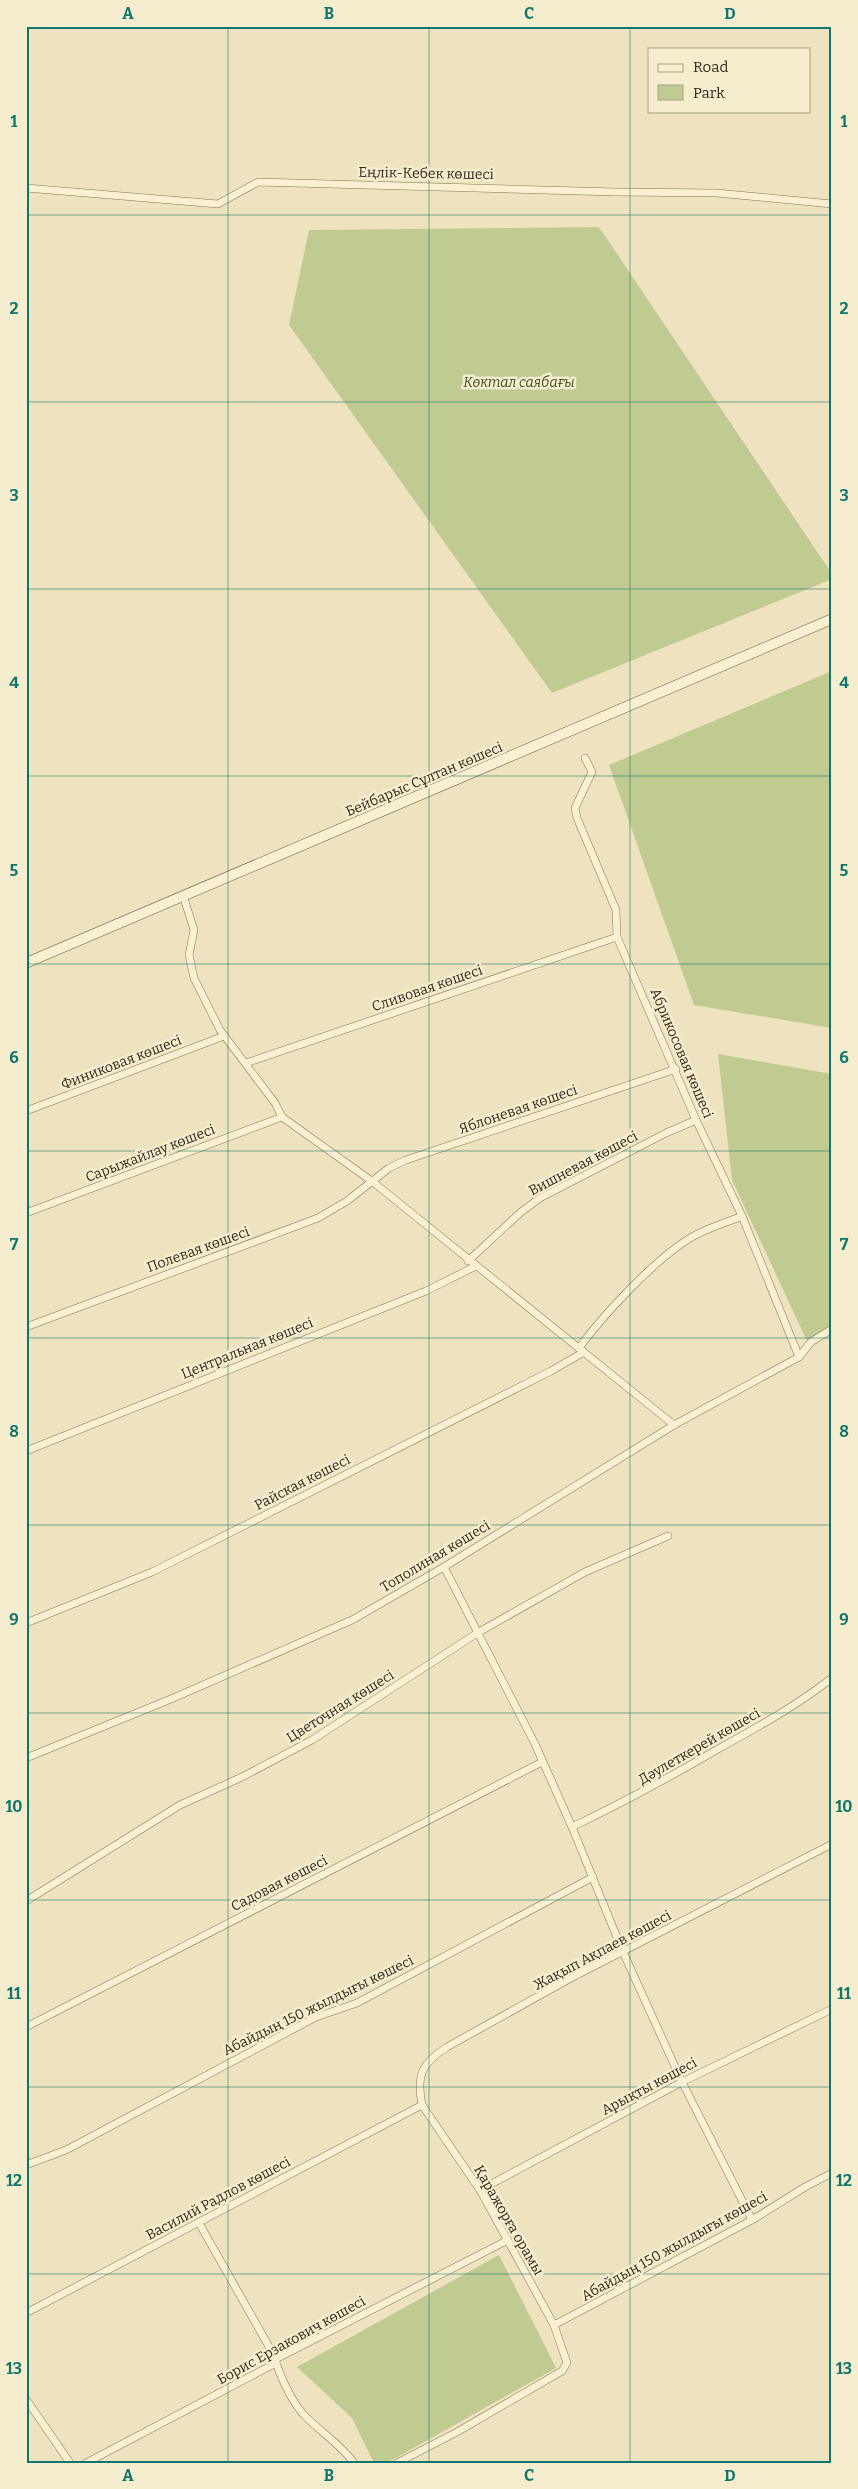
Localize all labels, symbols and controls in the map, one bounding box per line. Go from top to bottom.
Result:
text: A [122,4,134,23]
text: B [324,4,334,23]
text: C [524,4,534,23]
text: D [724,4,736,23]
legend [648,48,810,112]
text: Road [693,58,728,76]
text: Park [693,84,725,102]
text: 1 [11,112,18,131]
text: 1 [841,112,848,131]
street label: Еңлік-Кебек көшесі [358,164,494,183]
text: 2 [9,299,19,318]
text: 2 [839,299,849,318]
park label: Көктал саябағы [463,374,575,391]
text: 3 [9,486,19,505]
text: 3 [839,486,849,505]
text: 4 [9,673,19,692]
text: 4 [839,673,849,692]
street label: Бейбарыс Сұлтан көшесі [343,739,505,820]
text: 5 [10,861,19,880]
text: 5 [840,861,849,880]
street label: Сливовая көшесі [370,962,485,1015]
street label: Абрикосовая көшесі [646,986,717,1121]
street label: Финиковая көшесі [58,1032,184,1093]
text: 6 [9,1048,19,1067]
text: 6 [839,1048,849,1067]
street label: Яблоневая көшесі [457,1081,579,1138]
street label: Сарыжайлау көшесі [83,1121,217,1186]
street label: Вишневая көшесі [526,1128,640,1199]
street label: Полевая көшесі [145,1223,252,1276]
text: 7 [10,1235,19,1254]
text: 7 [840,1235,849,1254]
street label: Центральная көшесі [179,1314,316,1383]
text: 8 [9,1422,19,1441]
text: 8 [839,1422,849,1441]
street label: Райская көшесі [252,1451,353,1514]
street label: Тополиная көшесі [377,1517,493,1596]
text: 9 [9,1610,19,1629]
text: 9 [839,1610,849,1629]
street label: Цветочная көшесі [283,1666,397,1746]
street label: Дәулеткерей көшесі [635,1705,763,1788]
text: 10 [5,1797,23,1816]
text: 10 [835,1797,853,1816]
street label: Садовая көшесі [228,1852,330,1915]
street label: Жақып Ақпаев көшесі [530,1907,674,1994]
street label: Абайдың 150 жылдығы көшесі [220,1952,416,2059]
text: 11 [7,1984,21,2003]
text: 11 [837,1984,851,2003]
street label: Арықты көшесі [599,2054,700,2119]
street label: Василий Радлов көшесі [143,2153,293,2244]
street label: Қаражорға орамы [470,2162,547,2278]
text: 12 [6,2171,22,2190]
text: 12 [836,2171,852,2190]
street label: Абайдың 150 жылдығы көшесі [578,2188,770,2305]
street label: Борис Ерзакович көшесі [214,2293,368,2388]
text: 13 [6,2359,22,2378]
text: 13 [836,2359,852,2378]
text: A [122,2466,134,2485]
text: B [324,2466,334,2485]
text: C [524,2466,534,2485]
text: D [724,2466,736,2485]

